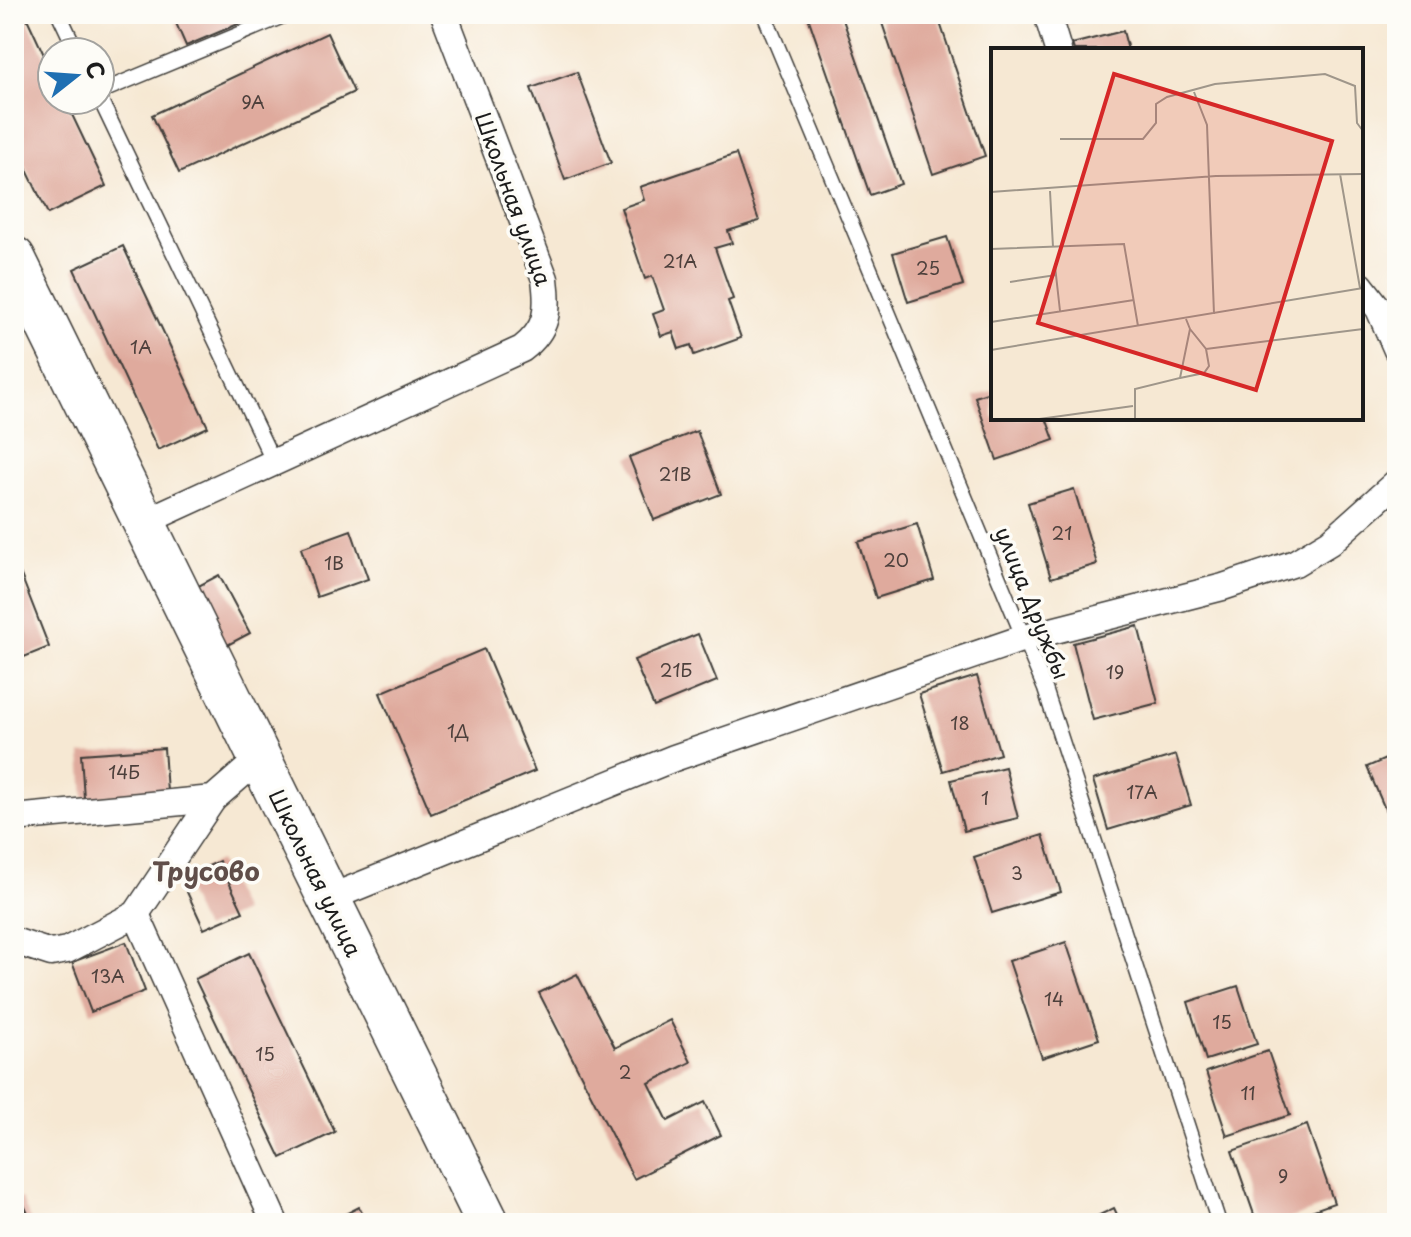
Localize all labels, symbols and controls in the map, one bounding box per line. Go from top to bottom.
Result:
north arrow [36,36,116,116]
inset map [991,48,1363,420]
text: С [78,57,115,82]
house number: 9А [241,88,265,115]
street label: Школьная улица [468,107,561,290]
house number: 21А [663,247,698,274]
house number: 25 [916,254,940,281]
house number: 1А [130,333,152,360]
house number: 21В [659,460,691,487]
house number: 21 [1052,519,1072,546]
street label: улица Дружбы [988,521,1079,684]
house number: 20 [883,546,909,573]
house number: 1В [324,549,344,576]
house number: 21Б [660,656,692,683]
house number: 19 [1106,658,1124,685]
house number: 18 [950,709,970,736]
house number: 1Д [447,717,469,744]
house number: 14Б [108,758,140,785]
house number: 17А [1126,778,1158,805]
street label: Школьная улица [261,783,371,962]
house number: 1 [981,784,989,811]
district label: Трусово [152,851,260,890]
house number: 3 [1011,859,1023,886]
house number: 13А [91,962,125,989]
house number: 14 [1044,985,1064,1012]
house number: 15 [1212,1008,1232,1035]
house number: 15 [255,1040,275,1067]
house number: 2 [619,1058,631,1085]
house number: 11 [1240,1079,1256,1106]
house number: 9 [1278,1162,1288,1189]

